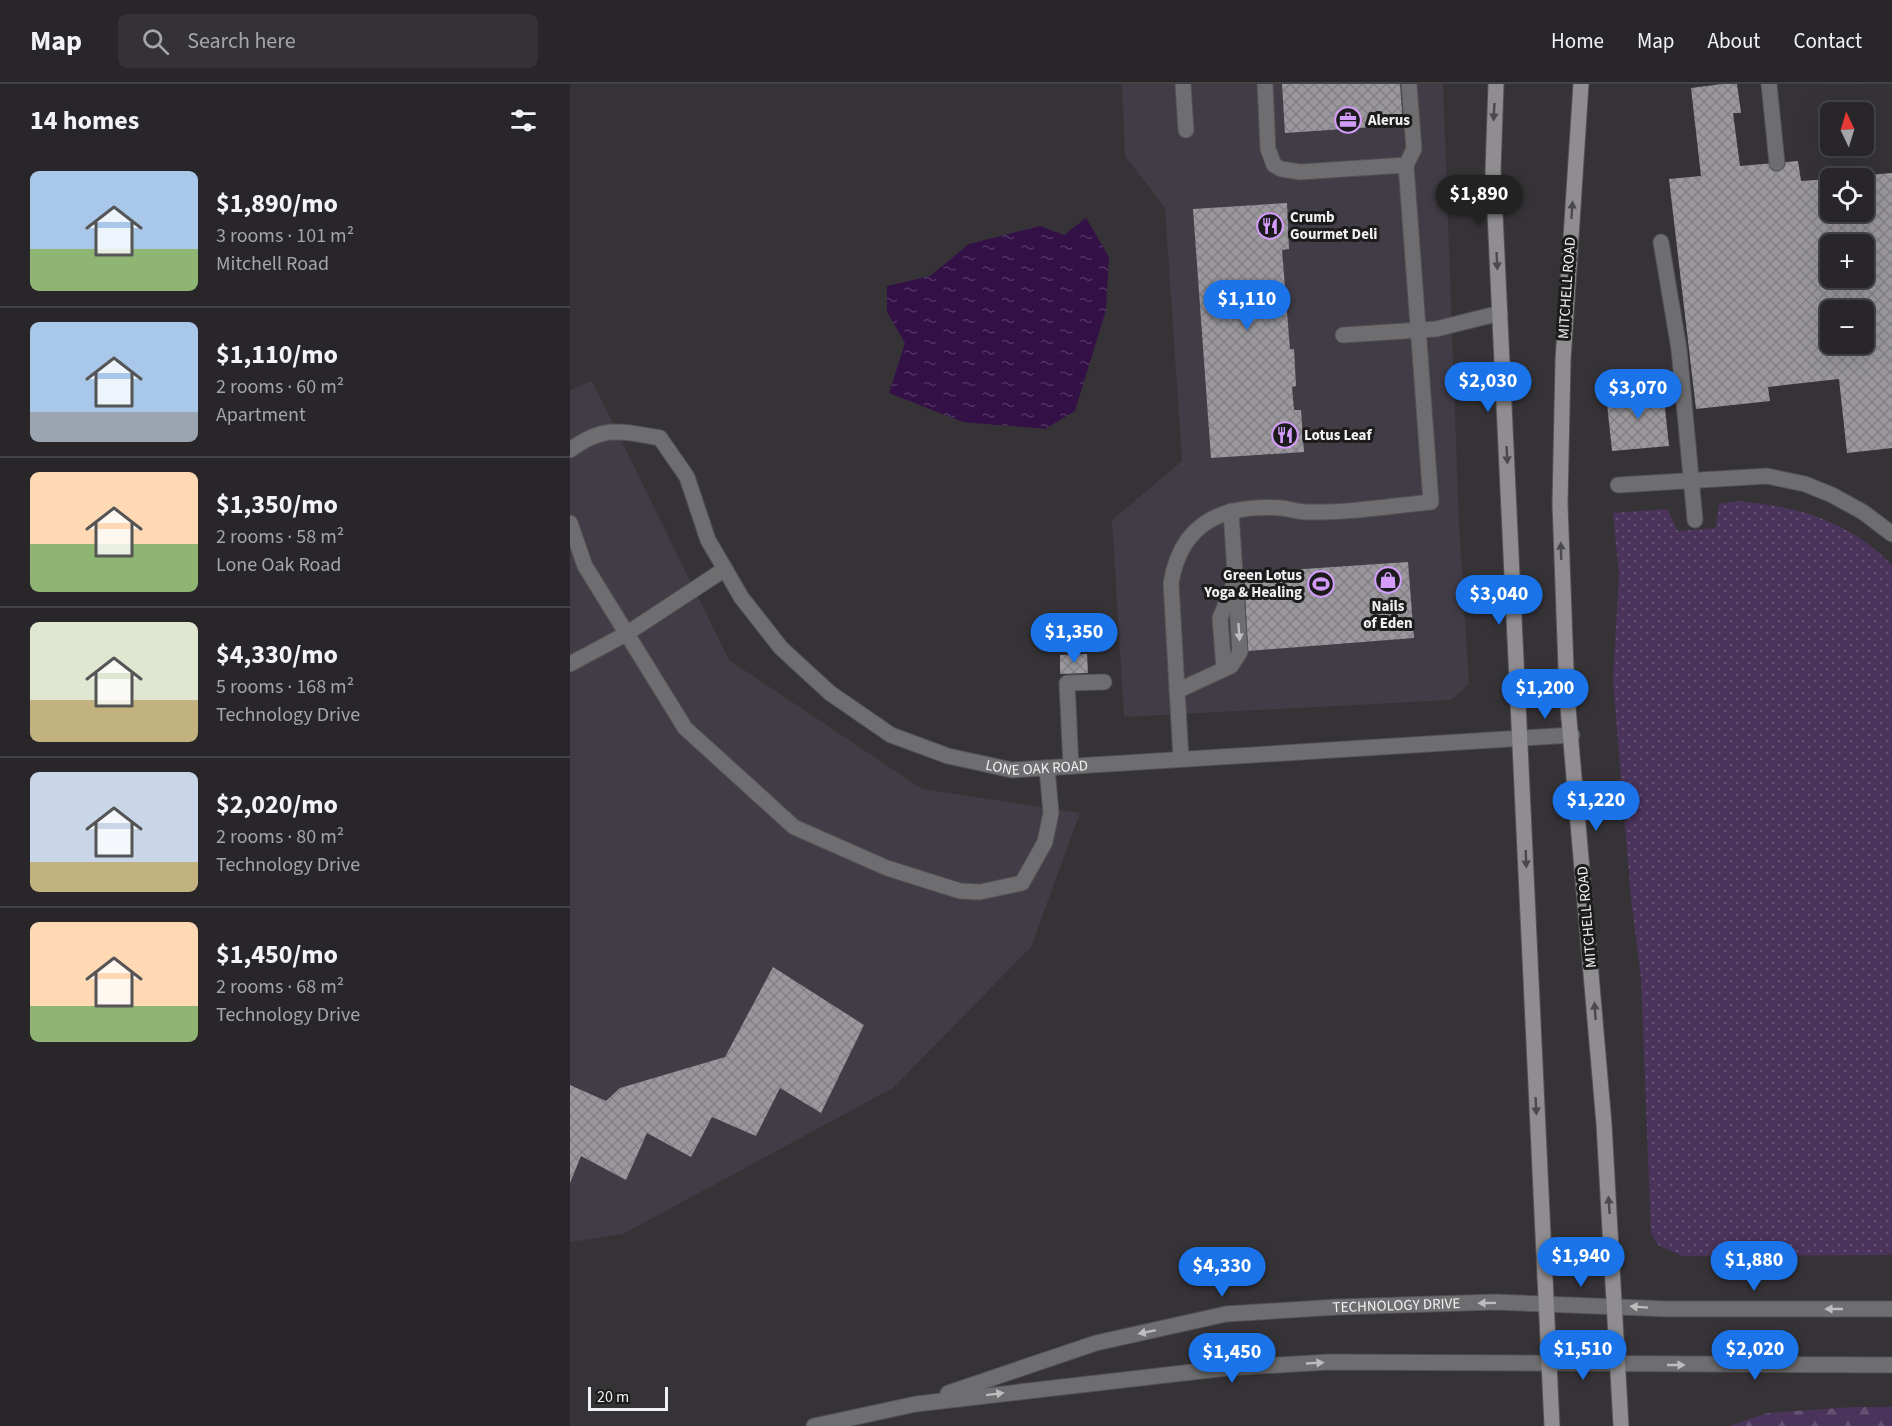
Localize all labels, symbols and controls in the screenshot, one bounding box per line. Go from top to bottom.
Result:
search box [118,14,538,68]
text: Map [30,21,82,61]
icon: search [139,25,172,58]
text: Search here [187,25,296,57]
text: Home [1551,26,1604,56]
text: Map [1637,26,1675,56]
text: About [1708,26,1760,56]
text: Contact [1793,26,1862,56]
text: 14 homes [30,102,139,139]
one-way arrow [1490,102,1499,121]
north arrow [1820,102,1874,156]
map controls [1820,102,1874,354]
icon: filters [507,104,540,137]
office icon: Alerus [1333,105,1363,135]
place label: Alerus [1367,110,1410,131]
button: locate [1820,168,1874,222]
pin: $1,890 [1430,175,1528,226]
text: $1,890 [1450,180,1508,208]
text: $1,890/mo [216,185,338,222]
icon: home [78,195,150,267]
one-way arrow [1568,201,1577,220]
place label: Crumb Gourmet Deli [1290,207,1377,245]
restaurant icon: Crumb Gourmet Deli [1255,211,1285,241]
text: 3 rooms · 101 m² [216,222,354,250]
button: + [1820,234,1874,288]
street label: MITCHELL ROAD [1553,236,1581,340]
text: Mitchell Road [216,250,329,278]
one-way arrow [1493,251,1502,270]
pin: $1,110 [1198,280,1296,331]
text: $1,110 [1218,285,1276,313]
button: − [1820,300,1874,354]
text: $1,110/mo [216,336,338,373]
icon: home [78,346,150,418]
pin: $2,030 [1439,362,1537,413]
text: $2,030 [1459,367,1517,395]
pin: $3,070 [1589,369,1687,420]
text: 2 rooms · 60 m² [216,373,344,401]
text: $3,070 [1609,374,1667,402]
text: Apartment [216,401,306,429]
restaurant icon: Lotus Leaf [1270,420,1300,450]
place label: Lotus Leaf [1304,425,1372,446]
one-way arrow [1502,446,1511,465]
text: $1,350/mo [216,486,338,523]
icon: home [78,496,150,568]
text: 2 rooms · 58 m² [216,523,344,551]
one-way arrow [1557,541,1566,560]
text: Lone Oak Road [216,551,341,579]
place label: Green Lotus Yoga & Healing [1203,565,1302,603]
shop icon: Nails of Eden [1373,565,1403,595]
sports icon: Green Lotus Yoga & Healing [1306,569,1336,599]
pin: $3,040 [1450,575,1548,626]
text: $3,040 [1470,580,1528,608]
place label: Nails of Eden [1363,596,1413,634]
pin: $1,350 [1025,613,1123,664]
text: $1,350 [1045,618,1103,646]
one-way arrow [1234,622,1243,641]
text: $4,330/mo [216,636,338,673]
icon: home [78,646,150,718]
pin: $1,200 [1496,669,1594,720]
text: 5 rooms · 168 m² [216,673,354,701]
text: $1,200 [1516,674,1574,702]
text: Technology Drive [216,701,360,729]
street label: LONE OAK ROAD [984,754,1089,780]
pin: $1,220 [1547,781,1645,832]
text: $2,020/mo [216,786,338,823]
text: $1,220 [1567,786,1625,814]
icon: home [78,796,150,868]
text: 2 rooms · 80 m² [216,823,344,851]
one-way arrow [1521,850,1531,869]
text: Technology Drive [216,851,360,879]
street label: MITCHELL ROAD [1572,865,1602,969]
text: $1,450/mo [216,936,338,973]
icon: home [78,946,150,1018]
text: 2 rooms · 68 m² [216,973,344,1001]
text: Technology Drive [216,1001,360,1029]
one-way arrow [1590,1001,1600,1020]
one-way arrow [1531,1097,1540,1116]
one-way arrow [1605,1196,1614,1215]
pin: $1,940 [1532,1237,1630,1288]
pin: $1,880 [1705,1241,1803,1292]
text: $1,940 [1552,1242,1610,1270]
text: $1,880 [1725,1246,1783,1274]
pin: $4,330 [1173,1247,1271,1298]
text: $4,330 [1193,1252,1251,1280]
street label: TECHNOLOGY DRIVE [1332,1293,1461,1318]
one-way arrow [1478,1298,1497,1307]
one-way arrow [1629,1303,1648,1312]
one-way arrow [1824,1304,1843,1314]
one-way arrow [1138,1327,1157,1337]
pin: $1,510 [1534,1330,1632,1381]
pin: $2,020 [1706,1330,1804,1381]
pin: $1,450 [1183,1333,1281,1384]
text: $1,510 [1554,1335,1612,1363]
text: $2,020 [1726,1335,1784,1363]
text: $1,450 [1203,1338,1261,1366]
one-way arrow [1305,1358,1324,1367]
one-way arrow [1667,1360,1686,1370]
scale bar [588,1384,668,1412]
text: 20 m [597,1386,629,1408]
one-way arrow [986,1389,1005,1399]

